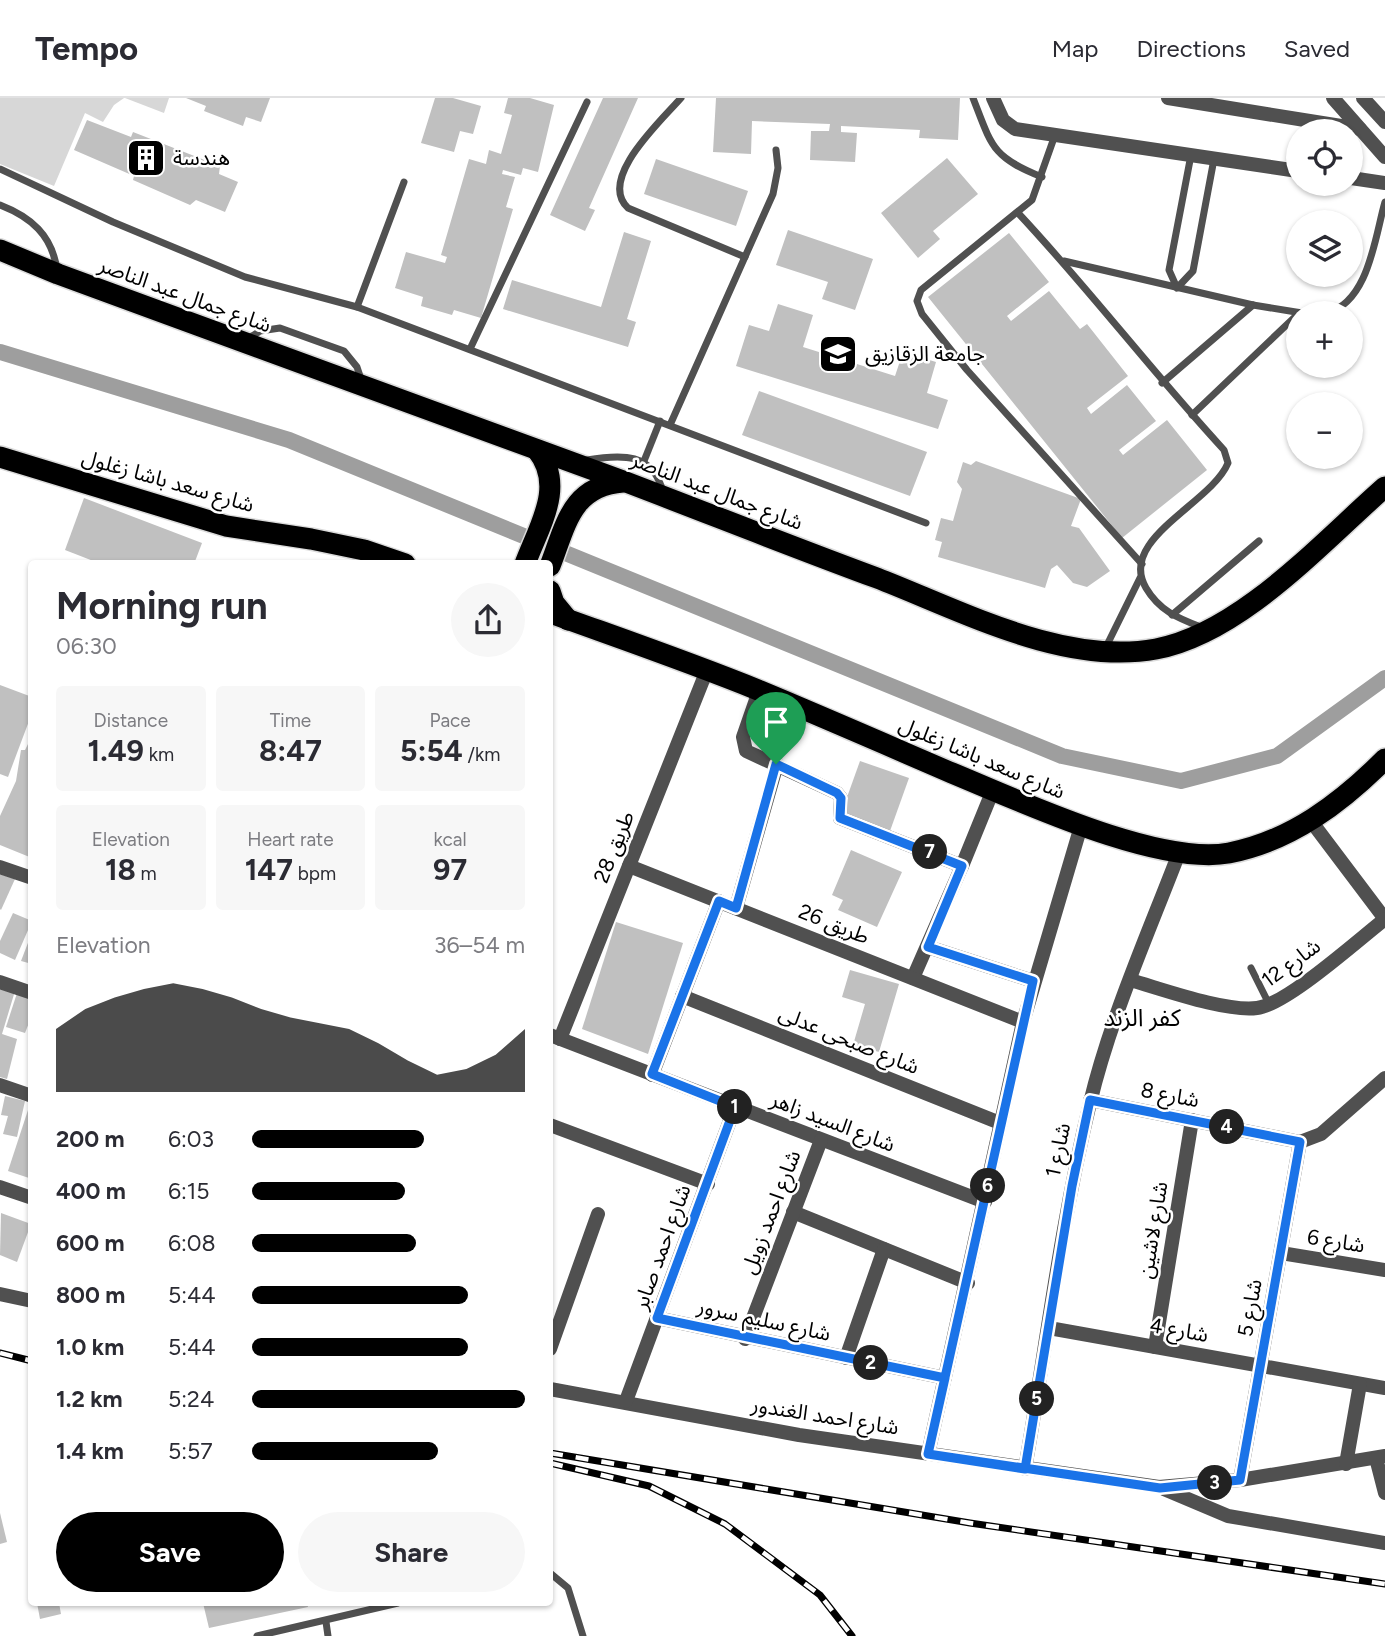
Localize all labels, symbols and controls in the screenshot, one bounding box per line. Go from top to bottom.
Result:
text: Tempo [35,29,138,68]
text: Map [1052,34,1098,63]
text: Directions [1136,34,1246,63]
text: Saved [1284,34,1350,63]
map controls [1286,119,1363,469]
button: locate [1286,119,1363,196]
building icon: هندسة [125,137,167,179]
place label: هندسة [173,145,230,170]
button: layers [1286,210,1363,287]
street label: شارع جمال عبد الناصر [94,251,275,340]
button: + [1286,301,1363,378]
school or university icon: جامعة الزقازيق [817,333,859,375]
place label: جامعة الزقازيق [865,341,985,367]
button: − [1286,392,1363,469]
street label: شارع سعد باشا زغلول [78,444,257,520]
street label: شارع جمال عبد الناصر [626,446,806,538]
text: Morning run [56,583,268,629]
button: share [451,583,525,657]
text: 06:30 [56,632,117,660]
pin [746,692,806,764]
icon: arrive [757,703,795,741]
text: Distance [94,709,168,732]
text: Time [270,709,311,732]
text: Pace [430,709,471,732]
street label: شارع سعد باشا زغلول [894,711,1069,807]
text: 1.49 [88,732,144,769]
text: 8:47 [259,732,322,769]
text: 5:54 [400,732,463,769]
text: km [144,743,174,766]
text: /km [463,743,500,766]
street label: طريق 28 [588,807,640,887]
text: Elevation [92,828,170,851]
text: Heart rate [247,828,334,851]
text: kcal [434,828,467,851]
pin: 7 [912,834,948,870]
text: 7 [924,840,935,863]
text: 18 [105,851,136,888]
text: 147 [245,851,293,888]
text: 97 [433,851,467,888]
text: m [136,862,157,885]
text: bpm [293,862,336,885]
street label: طريق 26 [795,898,873,950]
text: Elevation [56,931,151,959]
text: 36–54 m [434,931,525,959]
street label: شارع 12 [1256,933,1327,995]
street label: شارع صبحى عدلى [774,1000,923,1082]
district label: كفر الزند [1103,1003,1182,1032]
street label: شارع 8 [1138,1077,1201,1115]
street label: شارع السيد زاهر [765,1086,899,1160]
pin: 1 [718,1090,752,1124]
text: 1 [730,1095,739,1118]
pin: 4 [1210,1110,1244,1144]
text: 4 [1220,1115,1233,1138]
street label: شارع 1 [1040,1120,1078,1180]
text: 200 m [56,1125,125,1153]
text: 6:03 [168,1125,214,1153]
street label: شارع احمد زويل [735,1146,808,1278]
pin: 6 [970,1168,1006,1204]
text: 6 [982,1174,993,1197]
text: 400 m [56,1177,126,1205]
text: 6:15 [168,1177,210,1205]
street label: شارع لاشين [1132,1180,1175,1281]
street label: شارع احمد صابر [627,1181,699,1315]
street label: شارع 6 [1305,1224,1367,1260]
text: 600 m [56,1229,125,1257]
text: 6:08 [168,1229,216,1257]
street label: شارع 5 [1232,1277,1270,1339]
text: 800 m [56,1281,125,1309]
text: 5:44 [168,1281,216,1309]
street label: شارع سليم سرور [694,1293,833,1349]
street label: شارع 4 [1147,1312,1210,1350]
text: 1.0 km [56,1333,124,1361]
text: 5:44 [168,1333,216,1361]
pin: 2 [854,1346,888,1380]
text: 2 [865,1351,876,1374]
pin: 5 [1020,1382,1054,1416]
text: 1.2 km [56,1385,123,1413]
text: 5:24 [168,1385,214,1413]
text: 5 [1031,1387,1042,1410]
street label: شارع احمد الغندور [748,1391,901,1442]
text: 1.4 km [56,1437,124,1465]
text: 5:57 [168,1437,213,1465]
pin: 3 [1198,1466,1232,1500]
text: 3 [1209,1471,1220,1494]
button: Save [56,1512,284,1592]
button: Share [298,1512,525,1592]

